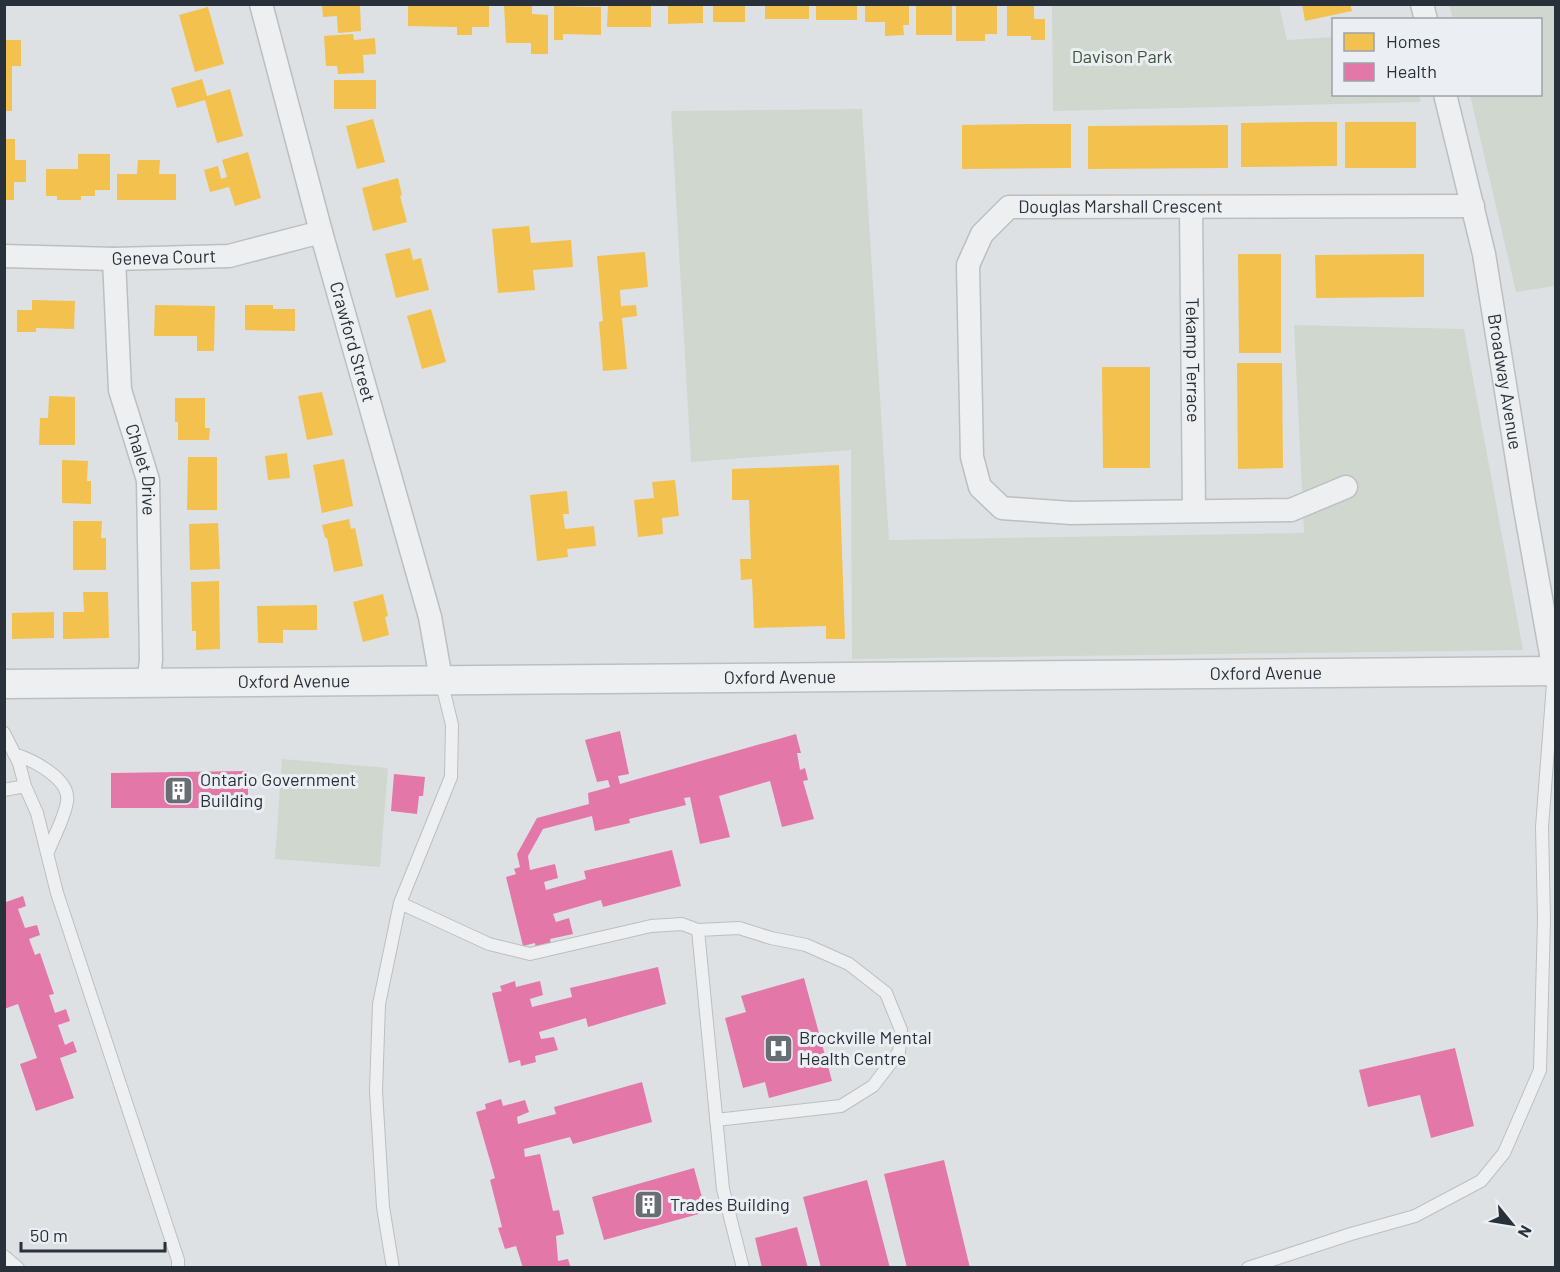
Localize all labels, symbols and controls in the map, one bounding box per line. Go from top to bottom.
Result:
legend [1332,18,1542,96]
text: Homes [1386,30,1440,52]
park label: Davison Park [1072,45,1172,67]
text: Health [1386,60,1437,82]
street label: Douglas Marshall Crescent [1018,195,1223,217]
street label: Geneva Court [111,244,216,269]
street label: Crawford Street [326,279,381,404]
street label: Tekamp Terrace [1182,297,1205,423]
street label: Broadway Avenue [1484,312,1527,451]
street label: Chalet Drive [121,421,161,516]
street label: Oxford Avenue [1210,661,1322,684]
street label: Oxford Avenue [724,665,836,688]
street label: Oxford Avenue [238,669,350,692]
place label: Ontario Government Building [200,768,356,811]
building icon: Ontario Government Building [163,774,195,806]
place label: Brockville Mental Health Centre [799,1026,932,1069]
hospital icon: Brockville Mental Health Centre [762,1032,794,1064]
building icon: Trades Building [633,1189,665,1221]
place label: Trades Building [670,1193,790,1215]
north arrow [1482,1194,1542,1254]
scale bar [21,1215,165,1253]
text: N [1515,1222,1536,1241]
text: 50 m [30,1224,68,1246]

